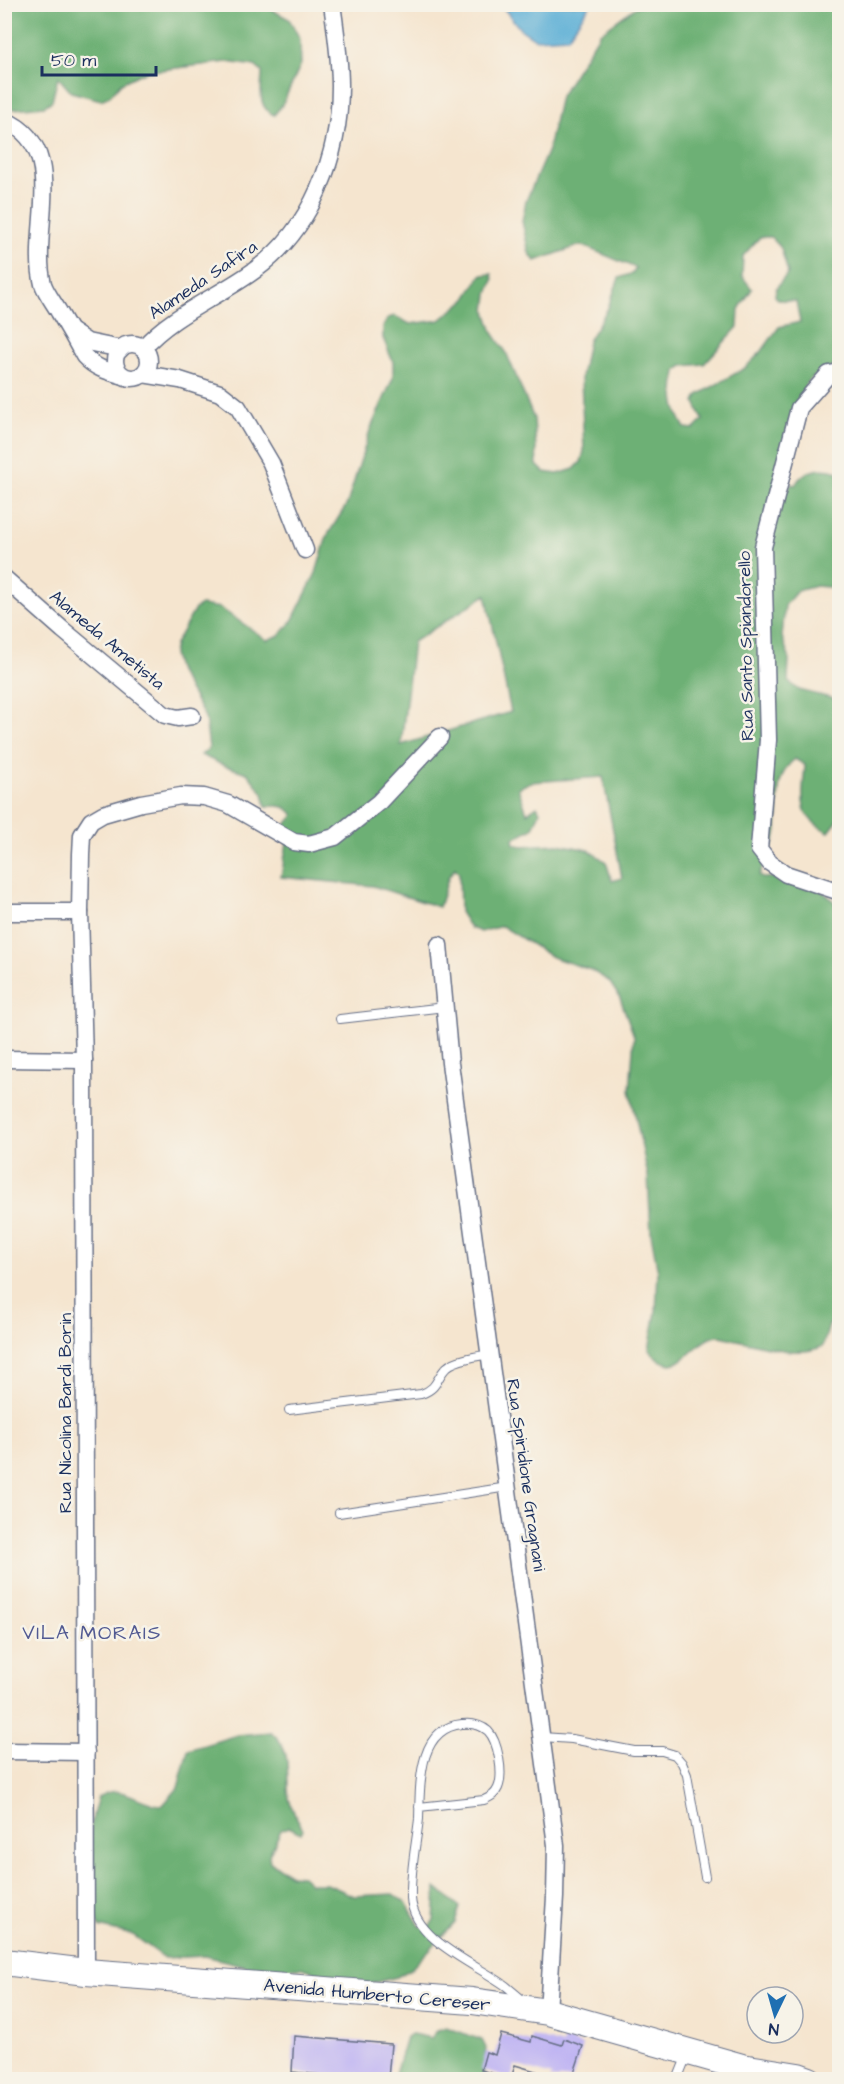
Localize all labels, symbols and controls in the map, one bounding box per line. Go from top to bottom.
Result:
scale bar [42,39,156,77]
text: 50 m [51,48,96,73]
street label: Alameda Safira [144,234,262,326]
street label: Rua Santo Spiandorello [732,551,760,741]
street label: Alameda Ametista [44,584,170,696]
street label: Rua Nicolina Bardi Borin [53,1313,78,1513]
street label: Rua Spiridione Gragnani [499,1377,552,1573]
district label: VILA MORAIS [22,1619,162,1647]
street label: Avenida Humberto Cereser [263,1973,491,2017]
north arrow [745,1985,805,2045]
text: N [768,2018,780,2040]

